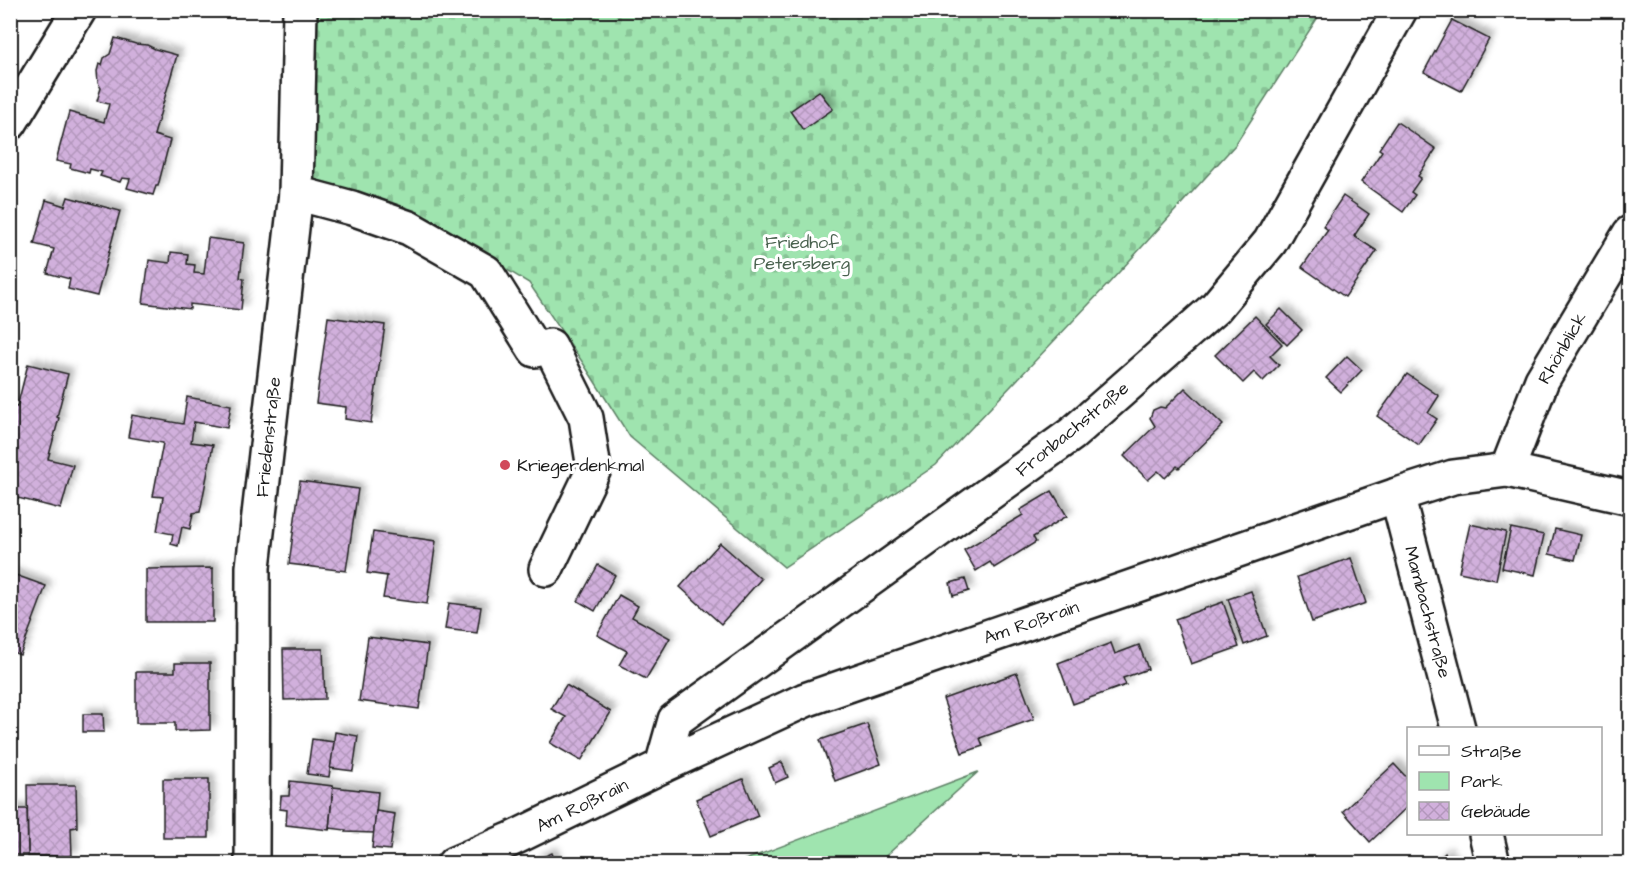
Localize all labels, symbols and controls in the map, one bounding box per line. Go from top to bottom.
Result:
park label: Friedhof Petersberg [754,230,850,277]
street label: Rhönblick [1532,308,1593,389]
street label: Friedenstraße [250,375,287,498]
street label: Fronbachstraße [1010,376,1134,483]
place label: Kriegerdenkmal [517,453,644,479]
marker: Kriegerdenkmal [498,458,512,472]
street label: Mambachstraße [1398,543,1457,681]
street label: Am Roßrain [980,594,1082,650]
legend [1407,727,1602,835]
text: Straße [1461,739,1522,764]
text: Park [1461,769,1503,794]
street label: Am Roßrain [532,772,632,838]
text: Gebäude [1461,799,1531,824]

